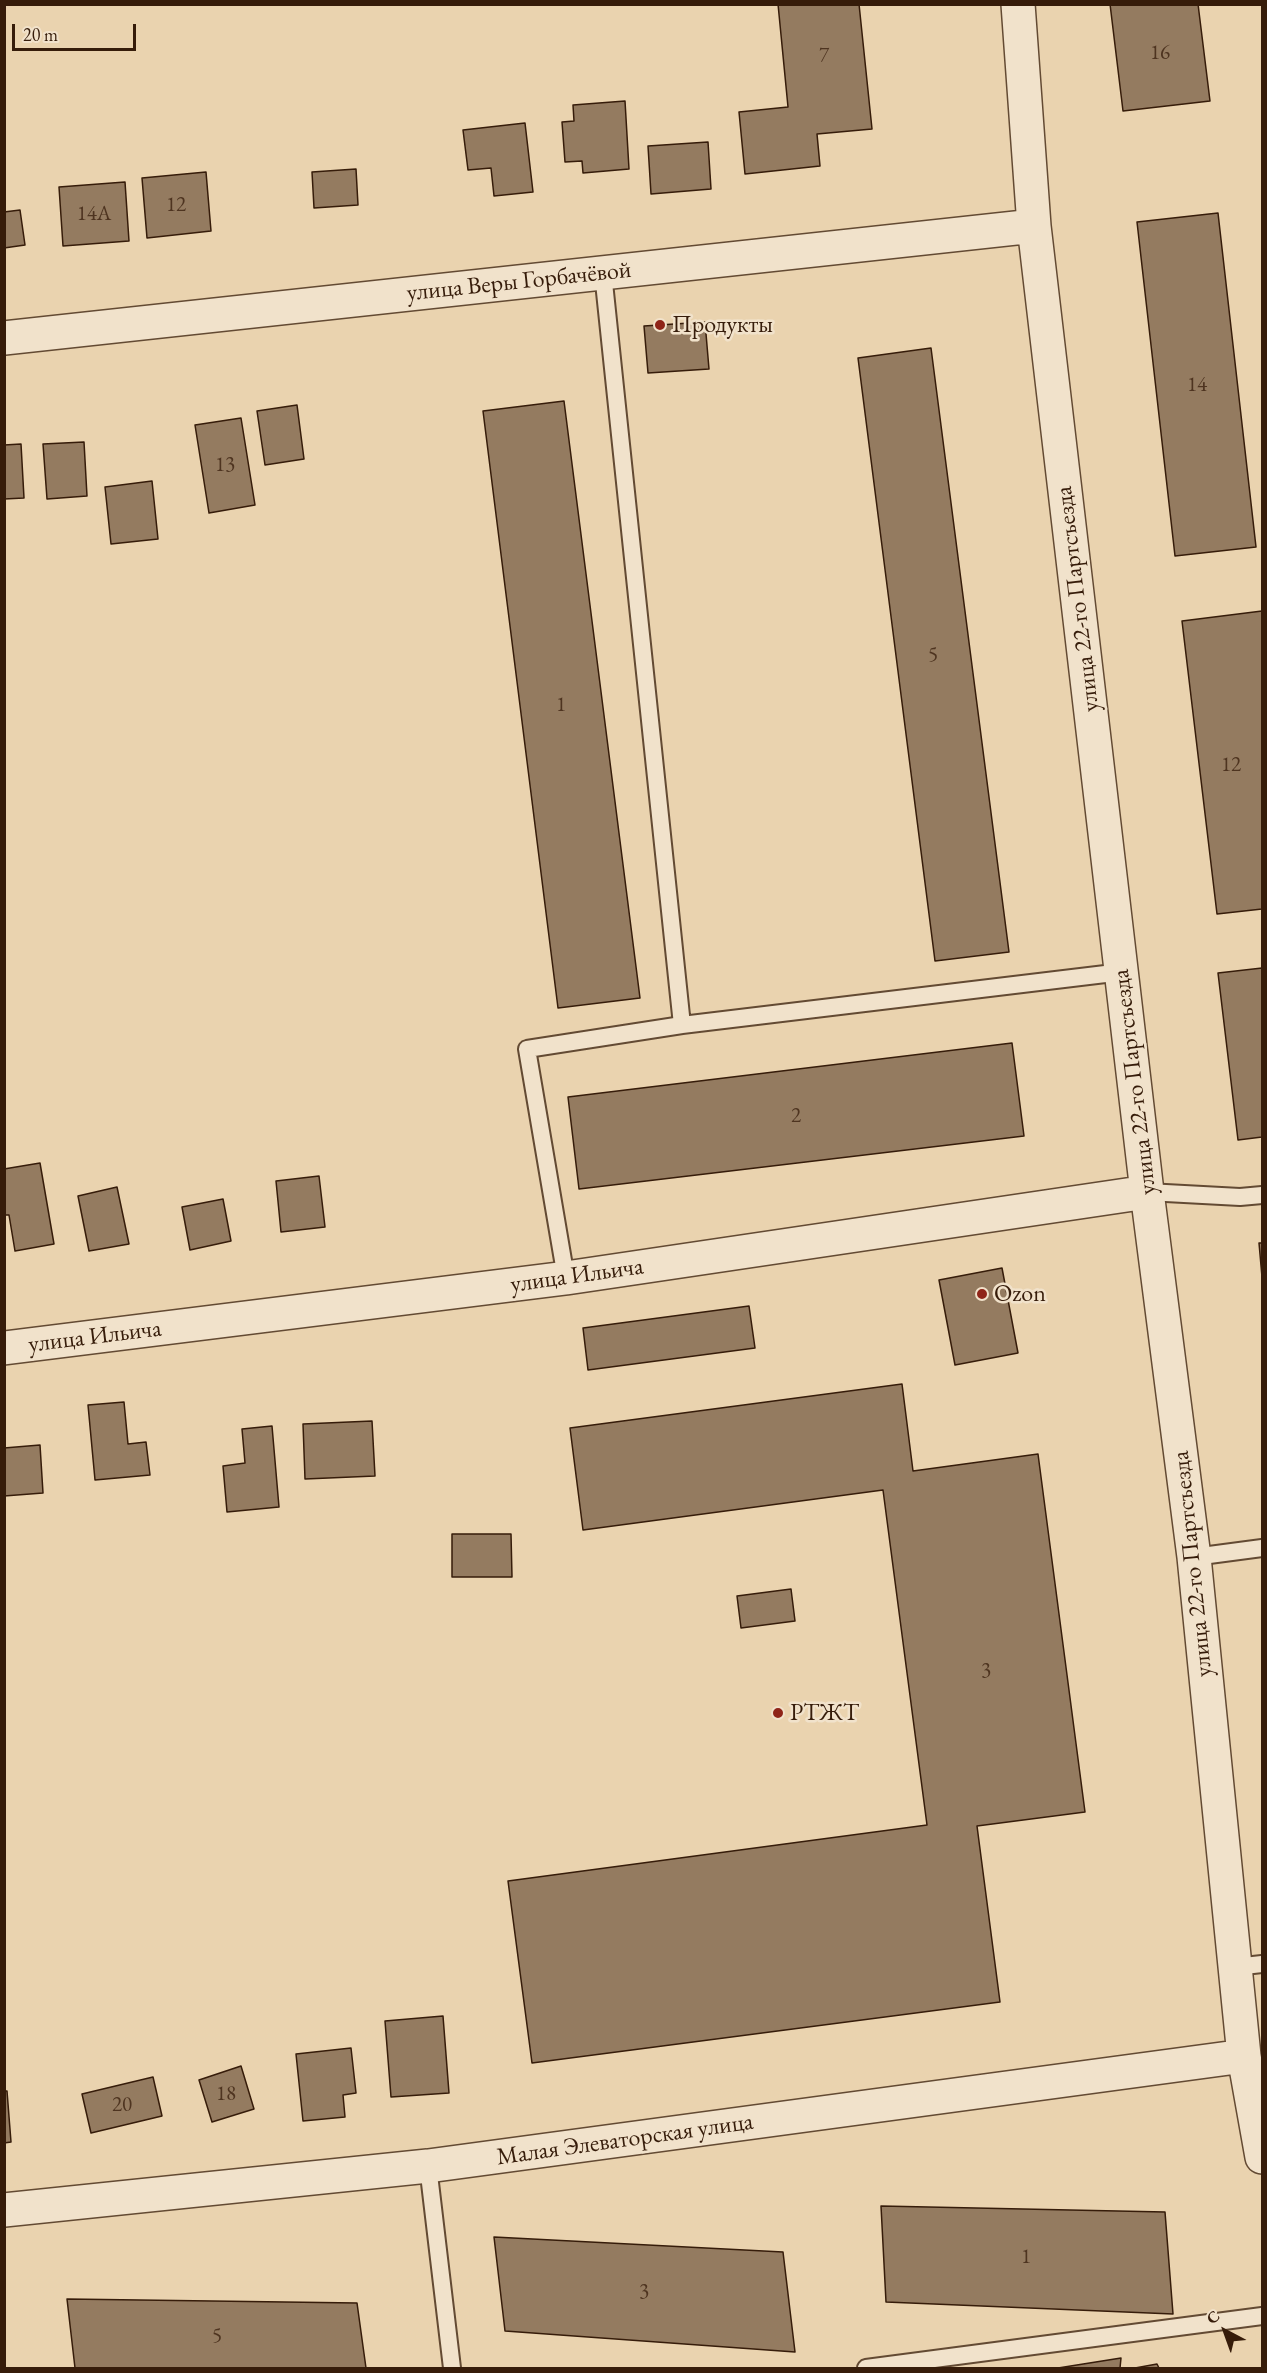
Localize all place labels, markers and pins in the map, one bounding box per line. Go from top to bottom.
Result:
place label: Продукты [672,311,773,339]
marker: Продукты [653,318,667,332]
place label: Ozon [994,1280,1046,1308]
marker: Ozon [975,1287,989,1301]
place label: РТЖТ [790,1699,859,1727]
marker: РТЖТ [771,1706,785,1720]

